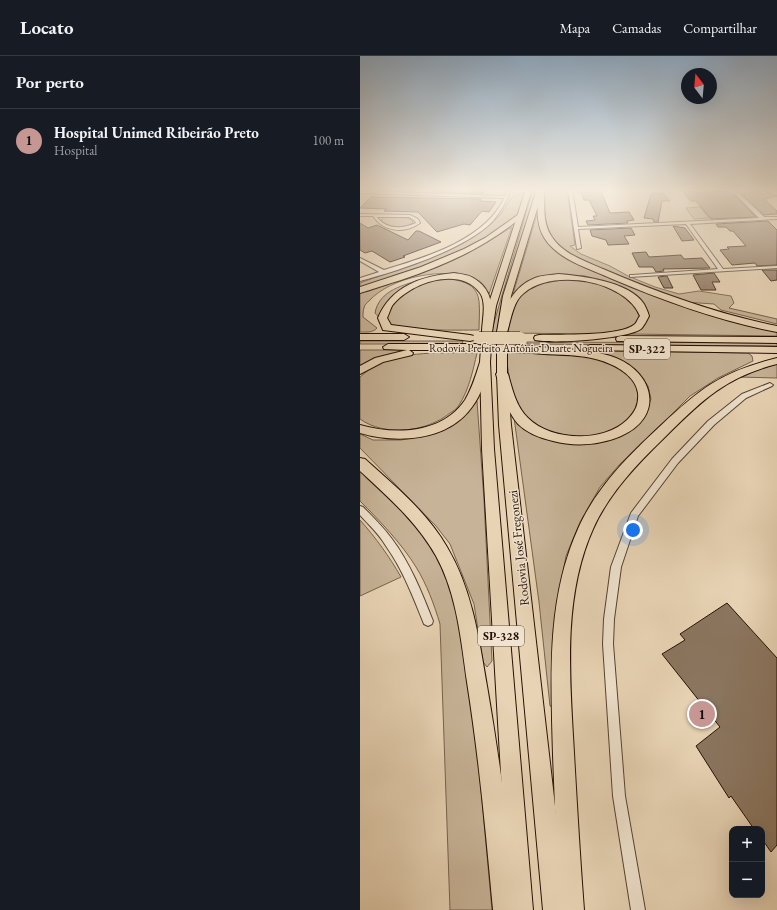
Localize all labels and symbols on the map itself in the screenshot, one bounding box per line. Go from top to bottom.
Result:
north arrow [681,68,717,104]
road number: SP-322 [624,339,670,359]
street label: Rodovia Prefeito Antônio Duarte Nogueira [429,341,614,355]
street label: Rodovia José Fregonezi [504,489,533,607]
your location [623,520,643,540]
road number: SP-328 [478,626,524,646]
pin: 1 [689,699,715,729]

